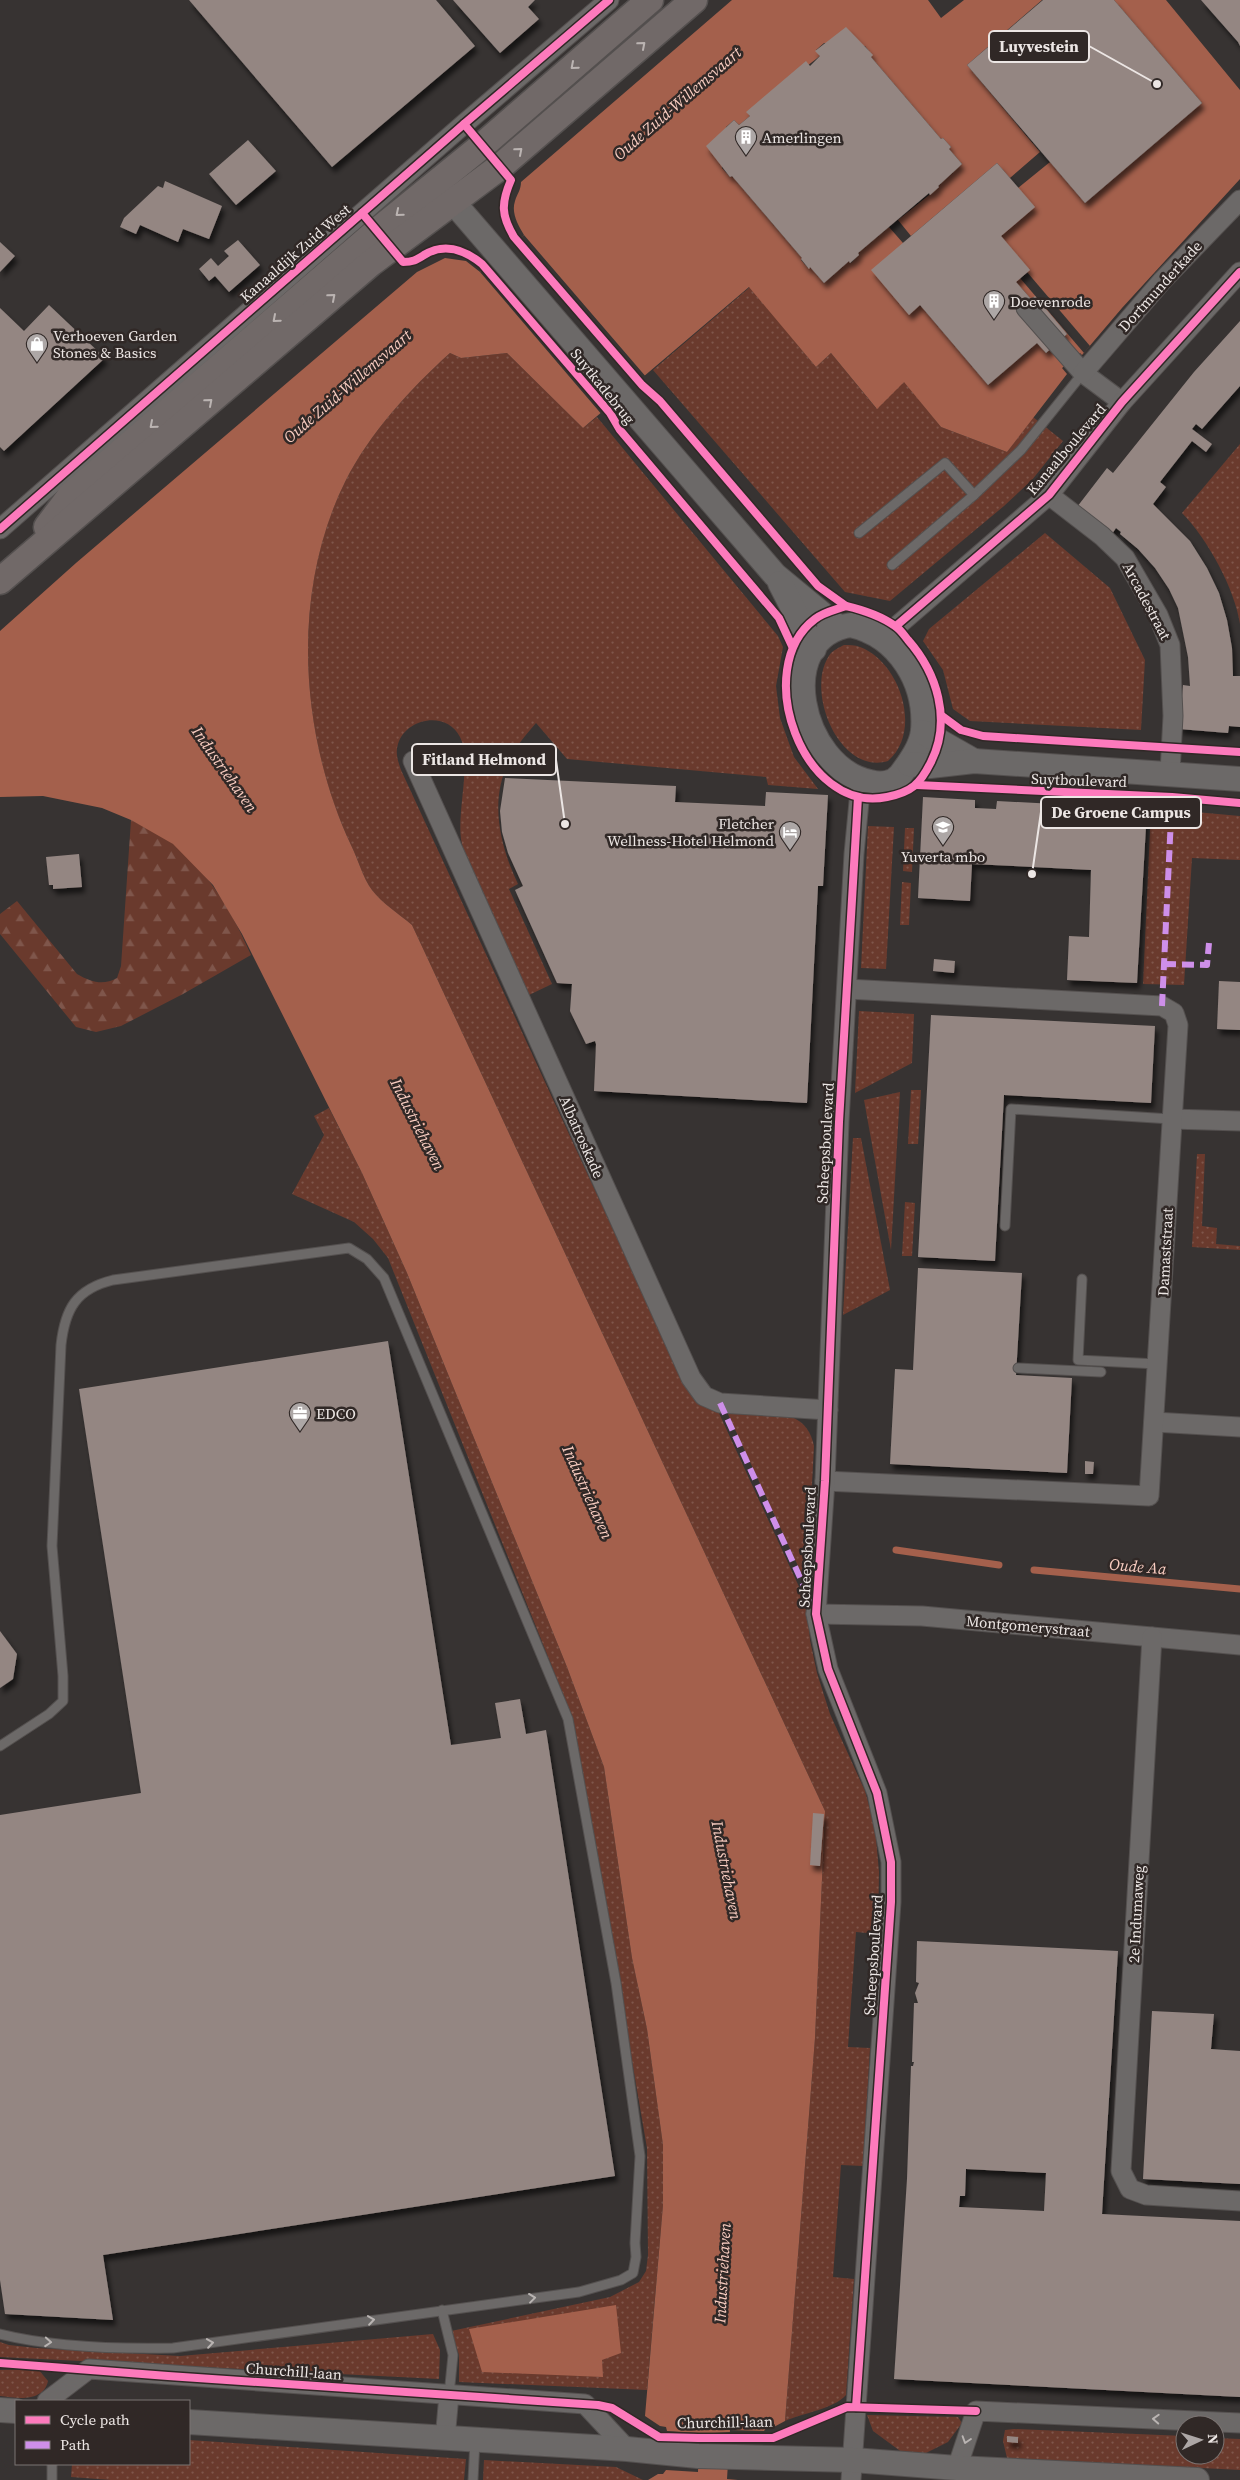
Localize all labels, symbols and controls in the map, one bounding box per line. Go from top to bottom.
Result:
callout: Luyvestein [989,31,1089,62]
text: Luyvestein [999,35,1079,57]
water label: Oude Zuid-Willemsvaart [608,41,746,165]
one-way arrow [637,41,646,50]
one-way arrow [570,61,579,70]
building icon: Amerlingen [734,125,758,156]
place label: Amerlingen [762,127,842,148]
one-way arrow [514,147,523,156]
street label: Kanaaldijk Zuid West [235,199,355,307]
one-way arrow [396,207,405,215]
street label: Dortmunderkade [1113,236,1207,336]
building icon: Doevenrode [982,289,1006,320]
place label: Doevenrode [1010,291,1091,312]
one-way arrow [327,293,336,302]
one-way arrow [272,313,281,322]
water label: Oude Zuid-Willemsvaart [278,324,416,448]
place label: Verhoeven Garden Stones & Basics [53,325,177,363]
shop icon: Verhoeven Garden Stones & Basics [25,332,49,363]
street label: Suytkadebrug [566,344,640,428]
street label: Kanaalboulevard [1022,398,1111,499]
one-way arrow [203,400,212,408]
one-way arrow [149,419,158,428]
street label: Arcadestraat [1118,559,1176,644]
water label: Industriehaven [187,721,263,816]
callout: Fitland Helmond [412,744,556,775]
text: Fitland Helmond [422,748,546,770]
street label: Suytboulevard [1031,768,1128,792]
callout: De Groene Campus [1041,797,1201,828]
text: De Groene Campus [1051,801,1191,823]
place label: Fletcher Wellness-Hotel Helmond [607,813,775,851]
school or university icon: Yuverta mbo [931,815,955,846]
hotel icon: Fletcher Wellness-Hotel Helmond [778,820,802,851]
place label: Yuverta mbo [901,846,985,867]
water label: Industriehaven [385,1073,451,1174]
street label: Scheepsboulevard [811,1081,839,1204]
street label: Albatroskade [554,1092,610,1182]
street label: Damaststraat [1152,1207,1178,1297]
office icon: EDCO [288,1401,312,1432]
place label: EDCO [316,1403,356,1424]
water label: Industriehaven [557,1441,618,1542]
street label: Scheepsboulevard [793,1485,821,1608]
water label: Oude Aa [1108,1553,1168,1580]
street label: Montgomerystraat [965,1610,1091,1642]
water label: Industriehaven [706,1818,747,1921]
street label: 2e Indumaweg [1123,1864,1149,1963]
street label: Scheepsboulevard [858,1893,888,2016]
water label: Industriehaven [708,2222,736,2325]
one-way arrow [528,2293,536,2304]
one-way arrow [367,2315,375,2326]
one-way arrow [44,2336,52,2347]
one-way arrow [206,2338,214,2349]
street label: Churchill-laan [245,2357,343,2385]
legend [15,2400,190,2465]
text: Cycle path [60,2409,130,2430]
street label: Churchill-laan [677,2411,773,2433]
one-way arrow [1152,2414,1160,2425]
north arrow [1175,2415,1225,2465]
text: N [1203,2433,1223,2445]
text: Path [60,2434,90,2455]
one-way arrow [962,2435,972,2443]

